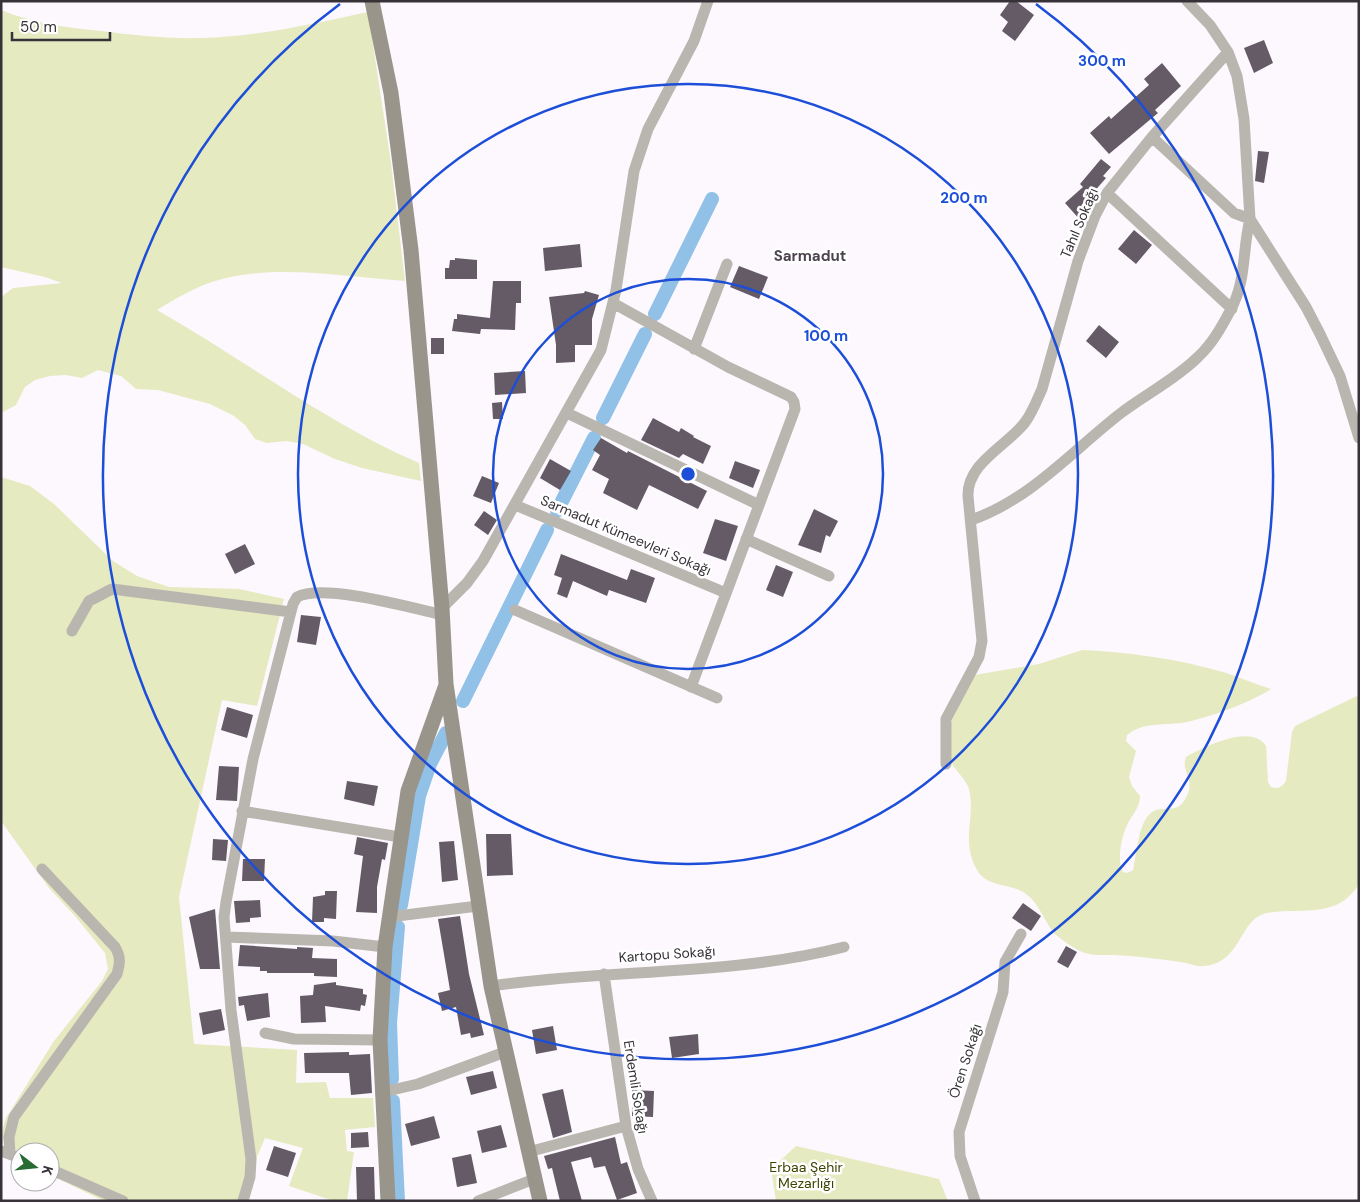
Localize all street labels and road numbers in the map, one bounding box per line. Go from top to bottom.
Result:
street label: Tahıl Sokağı [1056,185,1102,261]
street label: Sarmadut Kümeevleri Sokağı [538,491,714,579]
street label: Kartopu Sokağı [618,942,716,966]
street label: Ören Sokağı [944,1021,986,1101]
street label: Erdemli Sokağı [620,1039,652,1135]

